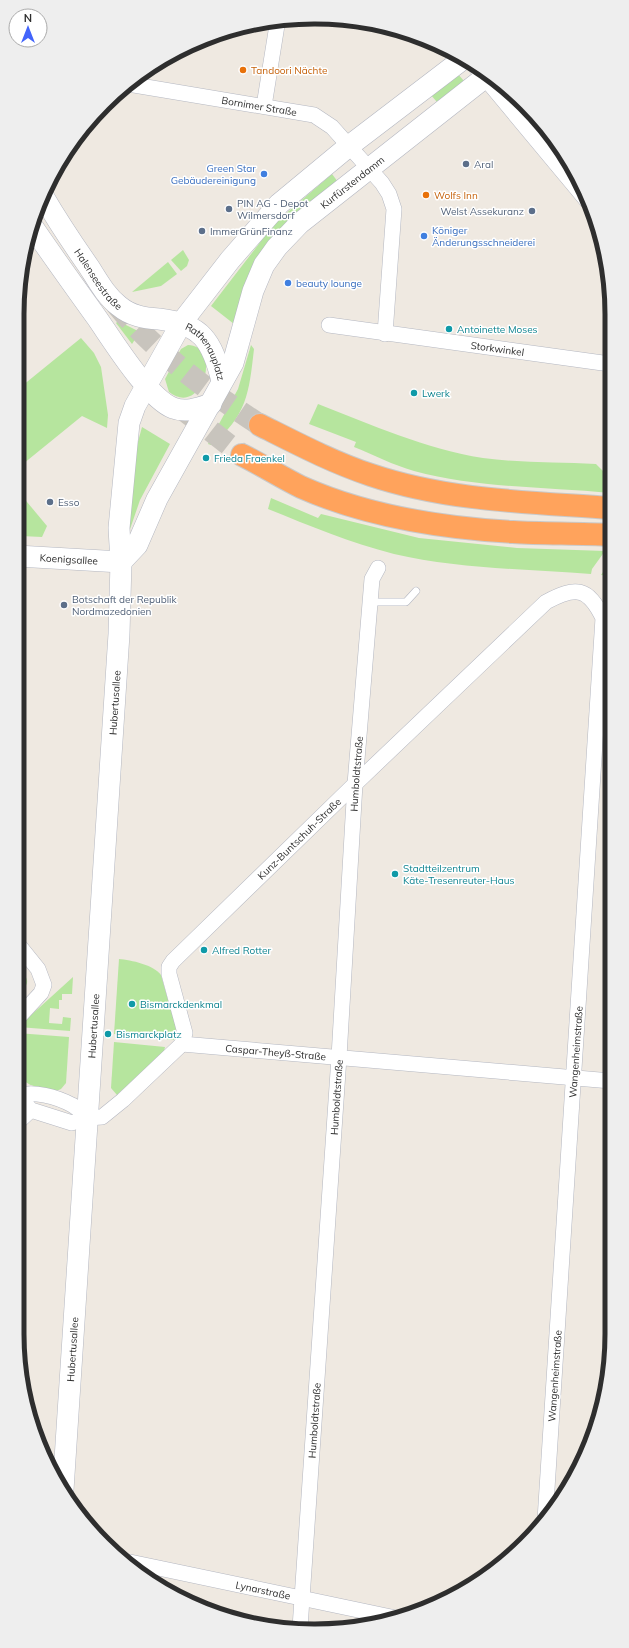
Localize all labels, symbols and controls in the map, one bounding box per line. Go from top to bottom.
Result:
north arrow [8,8,48,48]
text: N [24,11,32,25]
place label: Tandoori Nächte [251,64,327,77]
marker: Tandoori Nächte [238,65,248,75]
street label: Bornimer Straße [221,93,298,119]
street label: Kurfürstendamm [317,153,387,211]
place label: Aral [474,158,493,171]
marker: Aral [461,159,471,169]
place label: Green Star Gebäudereinigung [171,162,256,187]
marker: Green Star Gebäudereinigung [259,169,269,179]
place label: Wolfs Inn [434,189,478,202]
marker: Wolfs Inn [421,190,431,200]
place label: PIN AG - Depot Wilmersdorf [237,197,309,222]
marker: PIN AG - Depot Wilmersdorf [224,204,234,214]
place label: Welst Assekuranz [440,205,524,218]
marker: Welst Assekuranz [527,206,537,216]
place label: Königer Änderungsschneiderei [432,224,535,249]
place label: ImmerGrünFinanz [210,225,293,238]
marker: ImmerGrünFinanz [197,226,207,236]
marker: Königer Änderungsschneiderei [419,231,429,241]
street label: Halenseestraße [72,246,125,313]
place label: beauty lounge [296,277,362,290]
marker: beauty lounge [283,278,293,288]
street label: Rathenauplatz [183,320,228,382]
place label: Antoinette Moses [457,323,538,336]
marker: Antoinette Moses [444,324,454,334]
street label: Storkwinkel [470,338,525,359]
place label: Lwerk [422,387,451,400]
marker: Lwerk [409,388,419,398]
place label: Frieda Fraenkel [214,452,285,465]
marker: Frieda Fraenkel [201,453,211,463]
place label: Esso [58,496,80,509]
marker: Esso [45,497,55,507]
street label: Koenigsallee [39,551,98,567]
place label: Botschaft der Republik Nordmazedonien [72,593,177,618]
marker: Botschaft der Republik Nordmazedonien [59,600,69,610]
street label: Hubertusallee [106,670,123,735]
street label: Humboldtstraße [347,736,365,812]
street label: Kunz-Buntschuh-Straße [254,795,344,882]
place label: Stadtteilzentrum Käte-Tresenreuter-Haus [403,862,514,887]
marker: Stadtteilzentrum Käte-Tresenreuter-Haus [390,869,400,879]
place label: Alfred Rotter [212,944,271,957]
marker: Alfred Rotter [199,945,209,955]
street label: Hubertusallee [85,993,102,1059]
place label: Bismarckdenkmal [140,998,222,1011]
marker: Bismarckdenkmal [127,999,137,1009]
street label: Wangenheimstraße [566,1006,586,1098]
place label: Bismarckplatz [116,1028,182,1041]
marker: Bismarckplatz [103,1029,113,1039]
street label: Caspar-Theyß-Straße [225,1041,327,1063]
street label: Humboldtstraße [327,1059,345,1135]
street label: Hubertusallee [64,1317,81,1382]
street label: Wangenheimstraße [545,1330,565,1422]
street label: Humboldtstraße [305,1382,323,1459]
street label: Lynarstraße [235,1578,292,1602]

